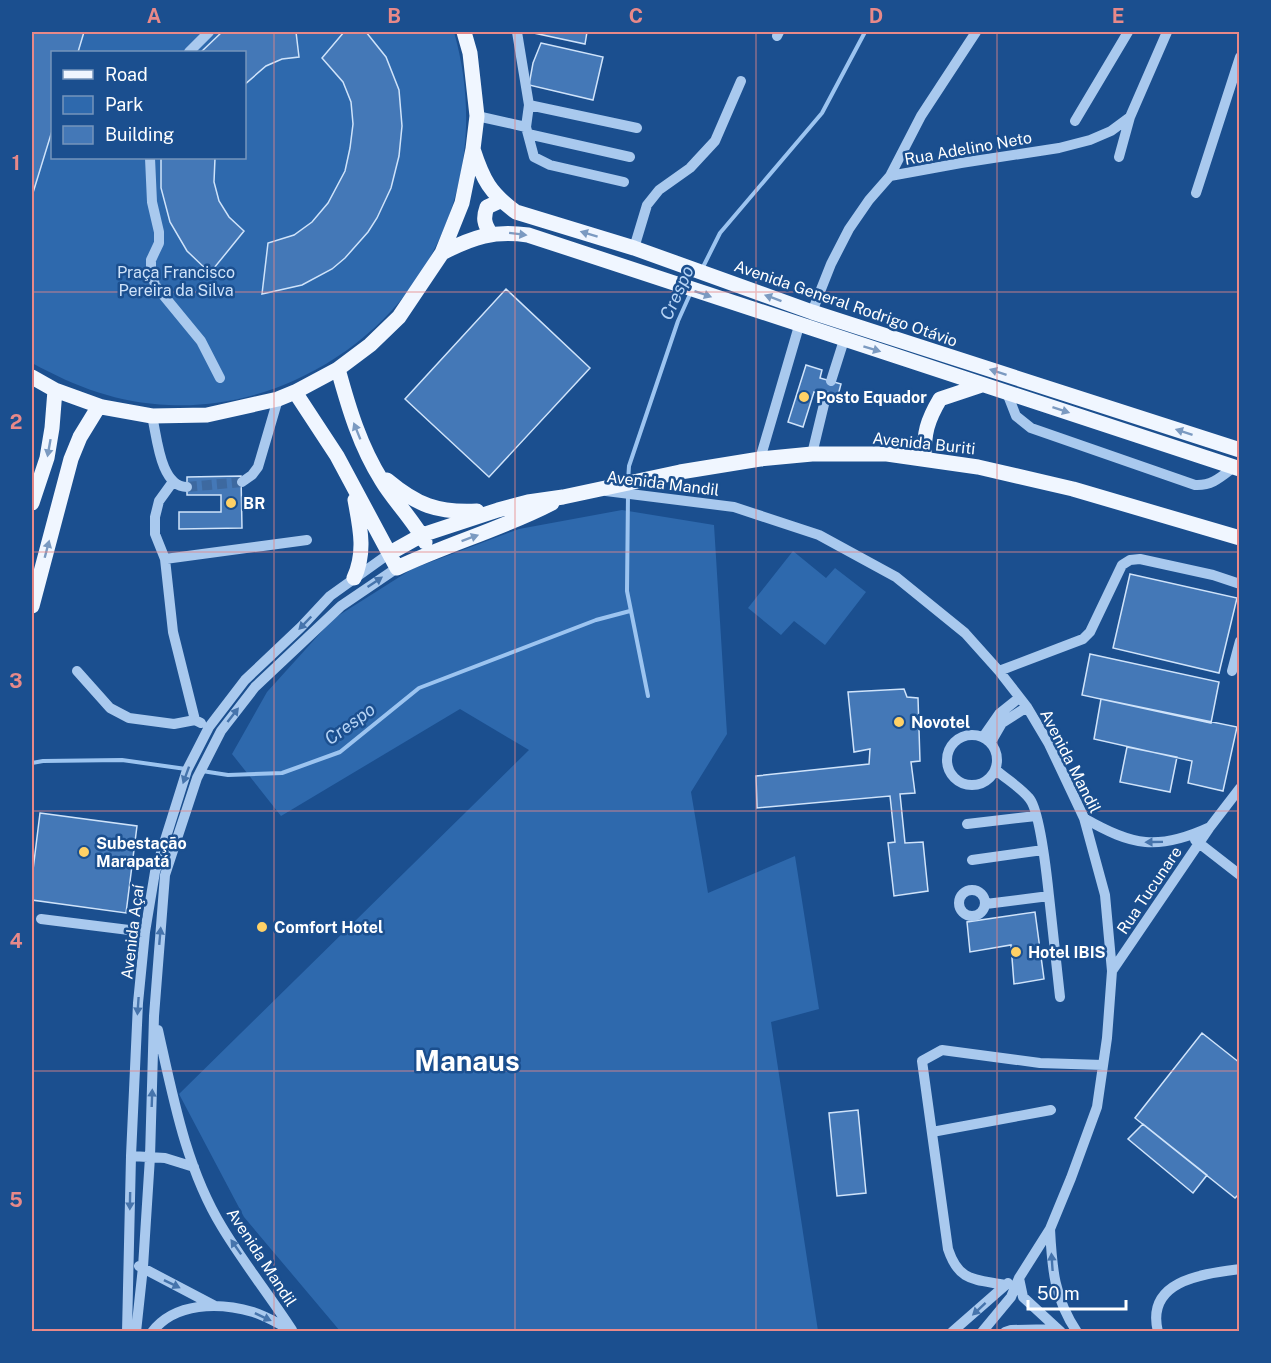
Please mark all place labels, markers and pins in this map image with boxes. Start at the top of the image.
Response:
place label: Posto Equador [816,388,927,407]
marker: Posto Equador [797,390,811,404]
place label: BR [243,494,265,513]
marker: BR [224,496,238,510]
place label: Novotel [911,713,970,732]
marker: Novotel [892,715,906,729]
place label: Subestação Marapatá [96,834,187,871]
marker: Subestação Marapatá [77,845,91,859]
place label: Comfort Hotel [274,918,383,937]
marker: Comfort Hotel [255,920,269,934]
place label: Hotel IBIS [1028,943,1106,962]
marker: Hotel IBIS [1009,945,1023,959]

